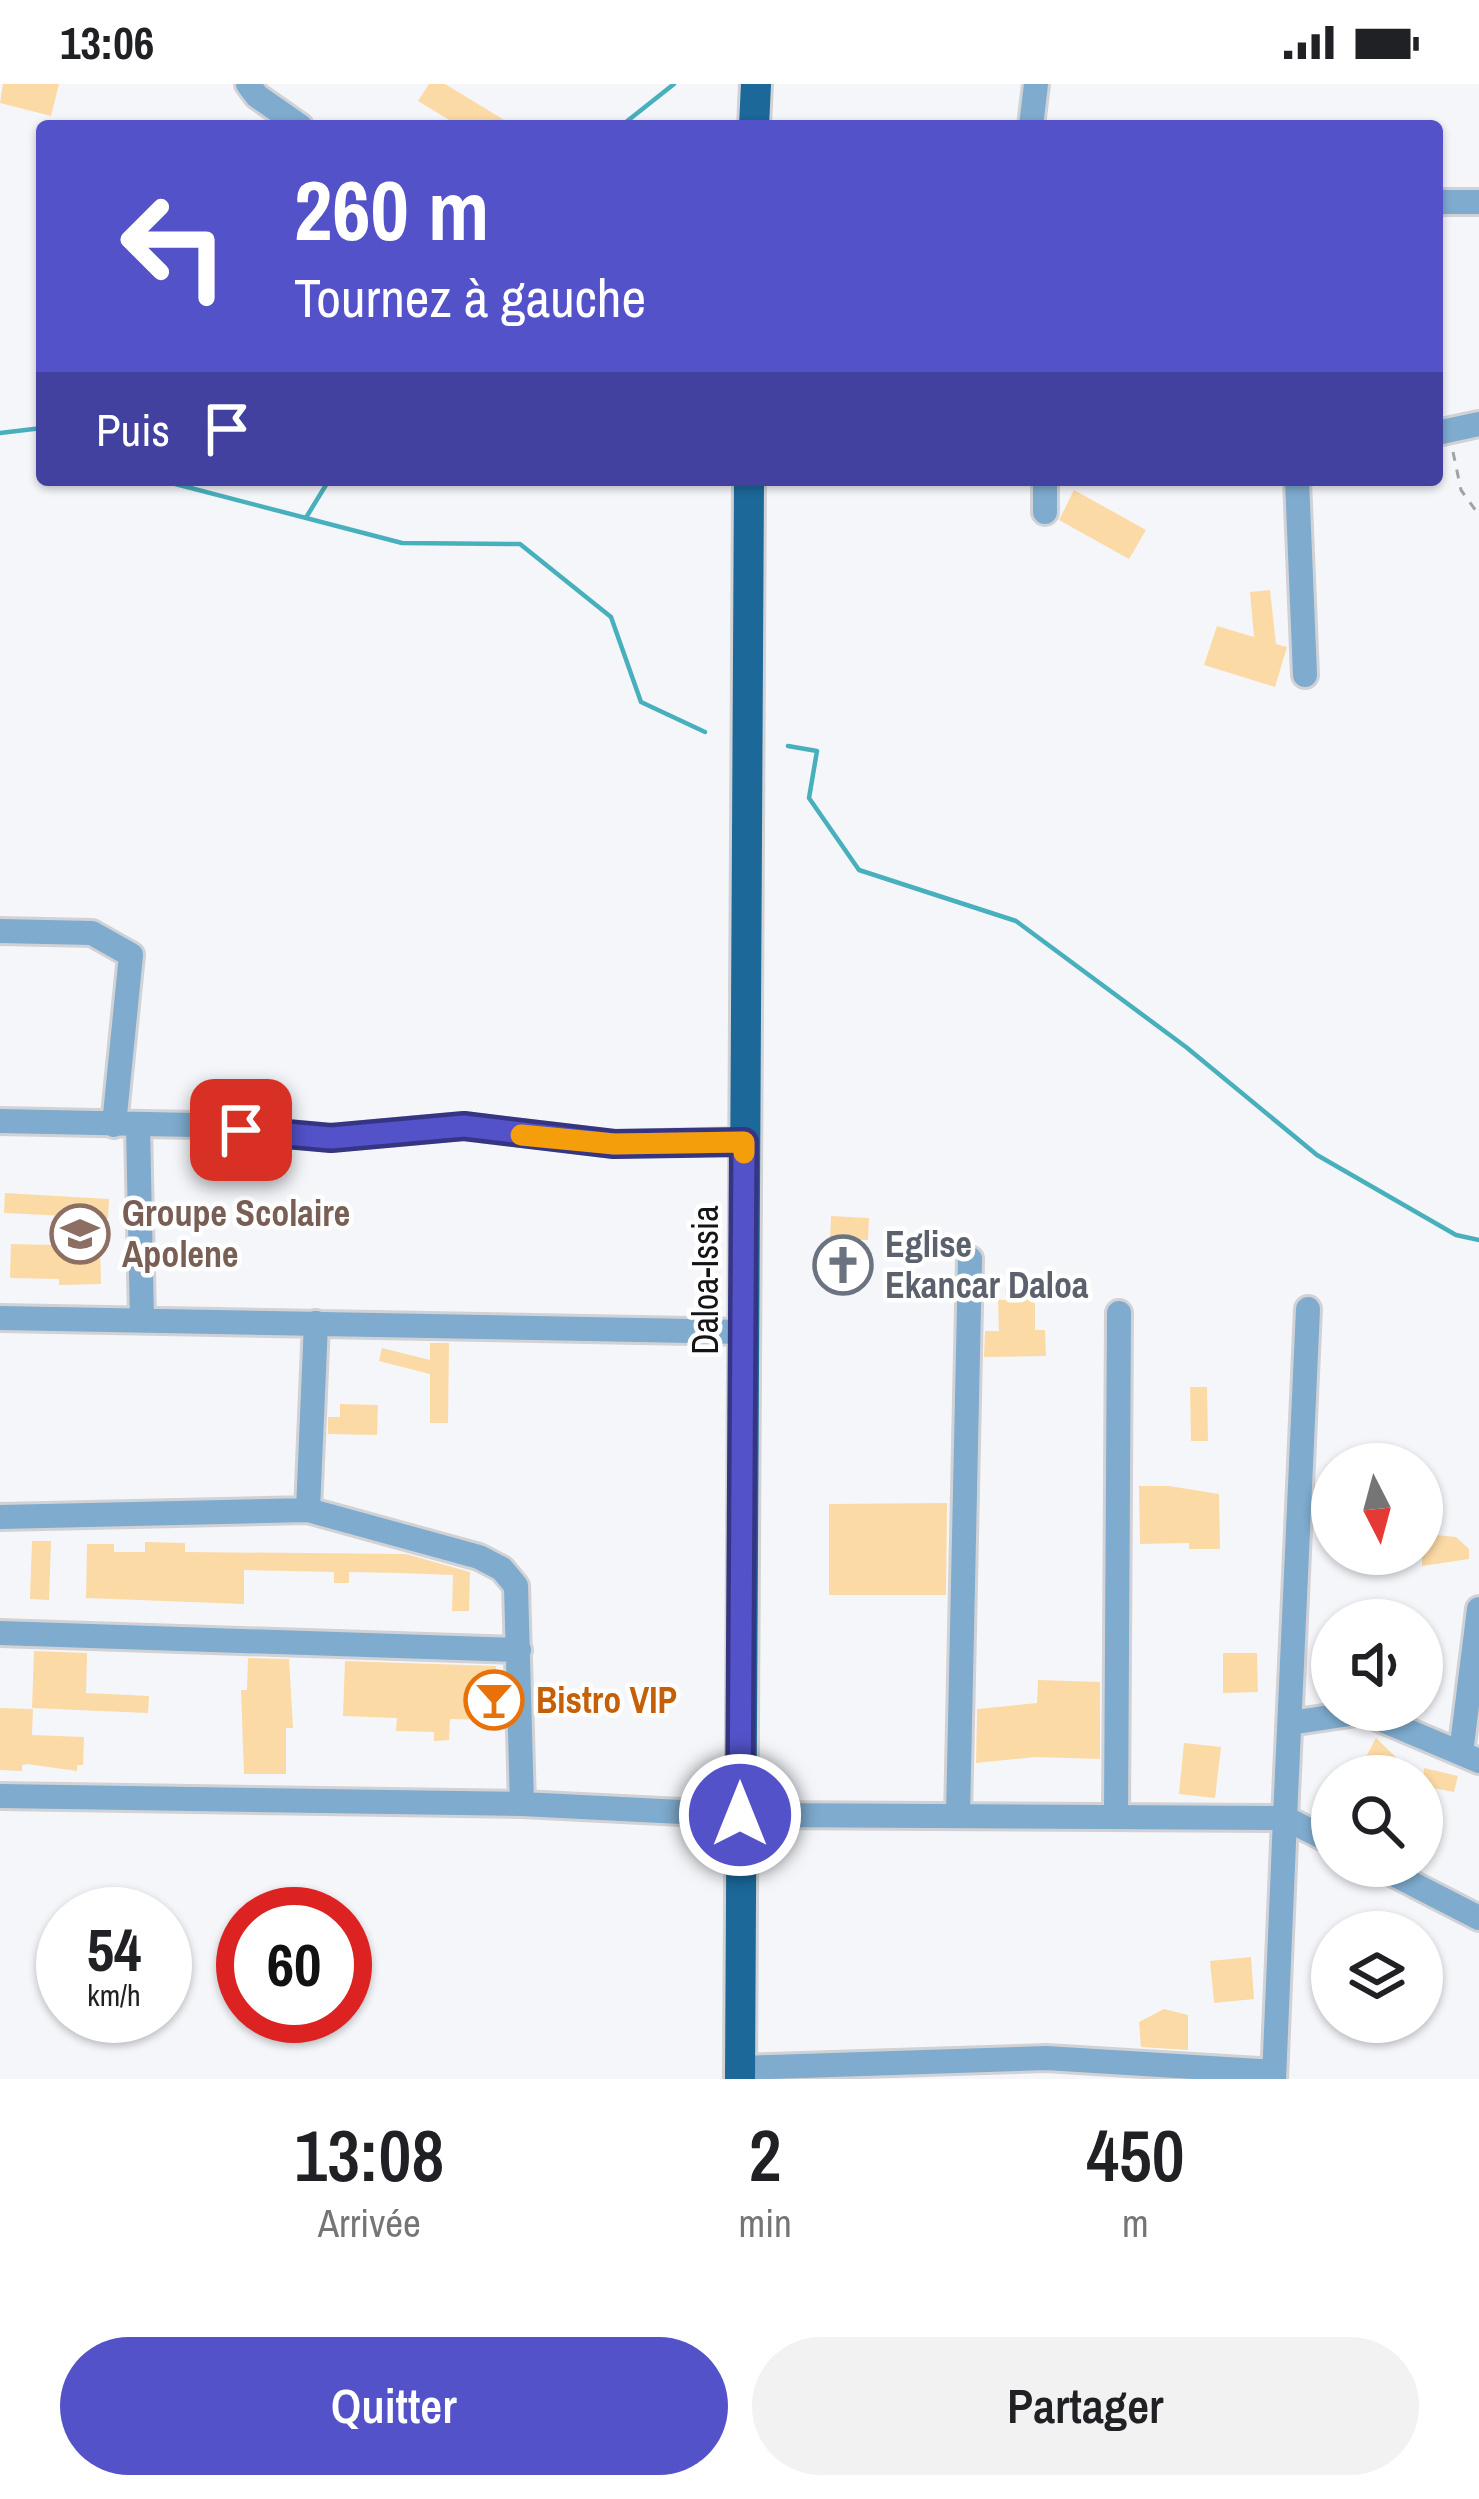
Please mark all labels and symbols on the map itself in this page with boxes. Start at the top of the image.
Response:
pin [190,1079,292,1181]
place label: Groupe Scolaire Apolene [122,1189,350,1278]
school or university icon: Groupe Scolaire Apolene [49,1203,111,1265]
street label: Daloa-Issia [681,1205,729,1355]
place label: Eglise Ekancar Daloa [885,1220,1089,1309]
church icon: Eglise Ekancar Daloa [812,1234,874,1296]
north arrow [1311,1443,1443,1575]
bar icon: Bistro VIP [463,1669,525,1731]
place label: Bistro VIP [536,1676,677,1724]
position arrow [677,1752,803,1878]
speed limit sign: 60 [216,1887,372,2043]

